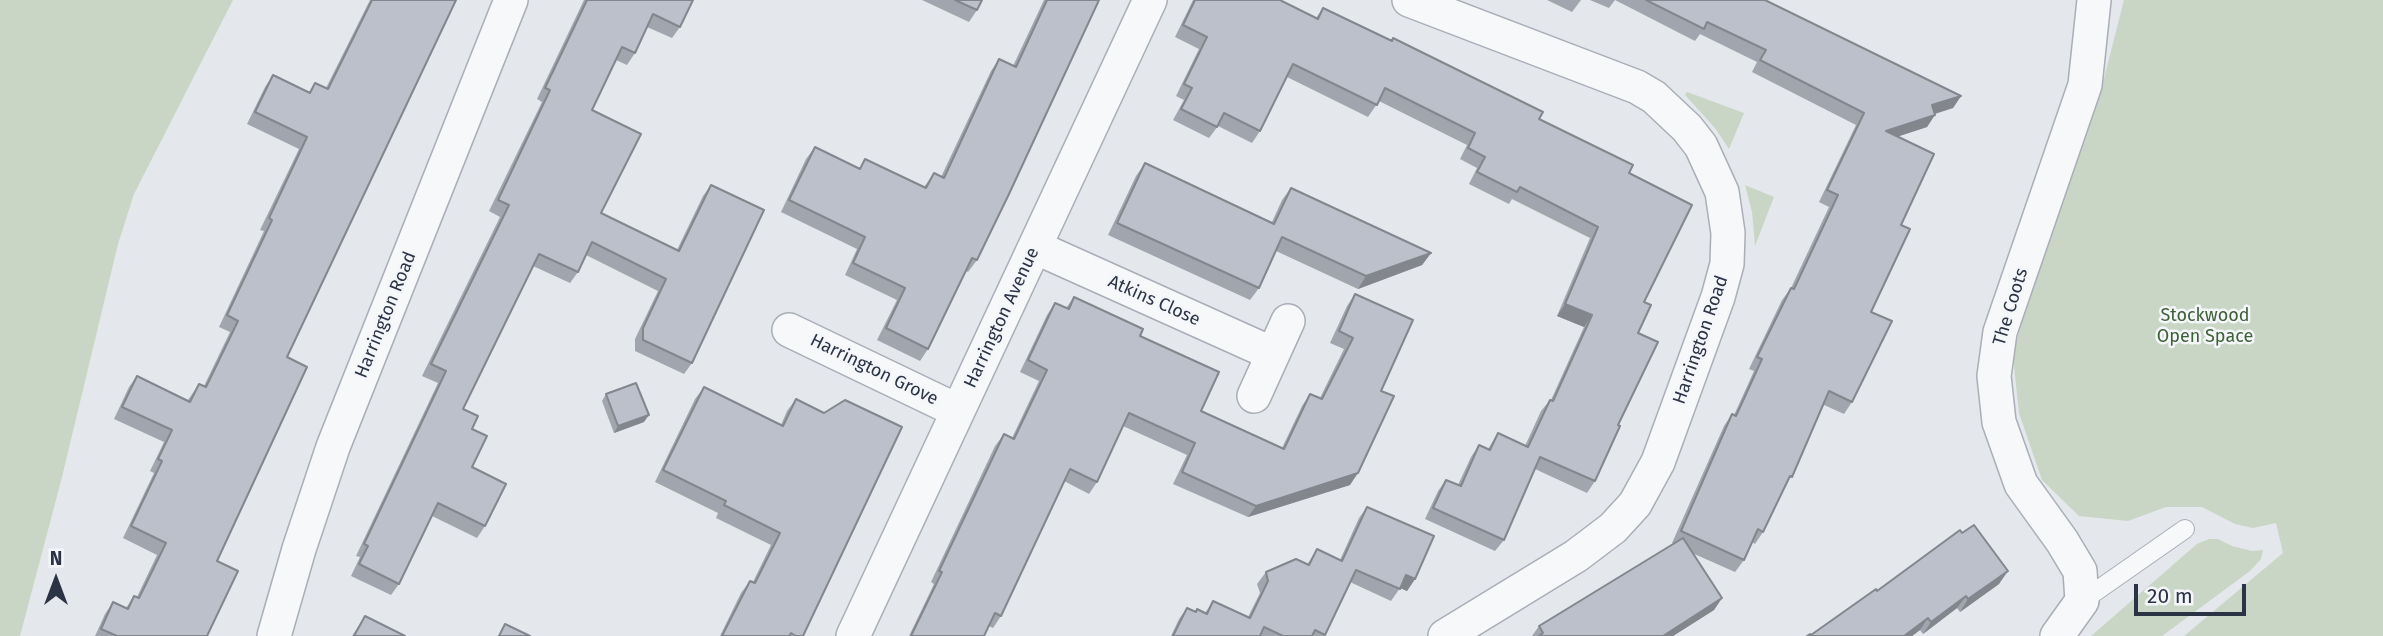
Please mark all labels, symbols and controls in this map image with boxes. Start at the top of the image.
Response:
street label: Harrington Avenue [960,244,1044,392]
street label: Harrington Road [351,249,421,381]
street label: The Coots [1989,266,2033,348]
street label: Atkins Close [1105,271,1203,331]
street label: Harrington Road [1669,273,1733,407]
park label: Stockwood Open Space [2157,305,2253,348]
street label: Harrington Grove [806,330,942,410]
north arrow [21,545,91,615]
text: N [50,547,62,570]
scale bar [2138,570,2250,614]
text: 20 m [2147,583,2193,609]

